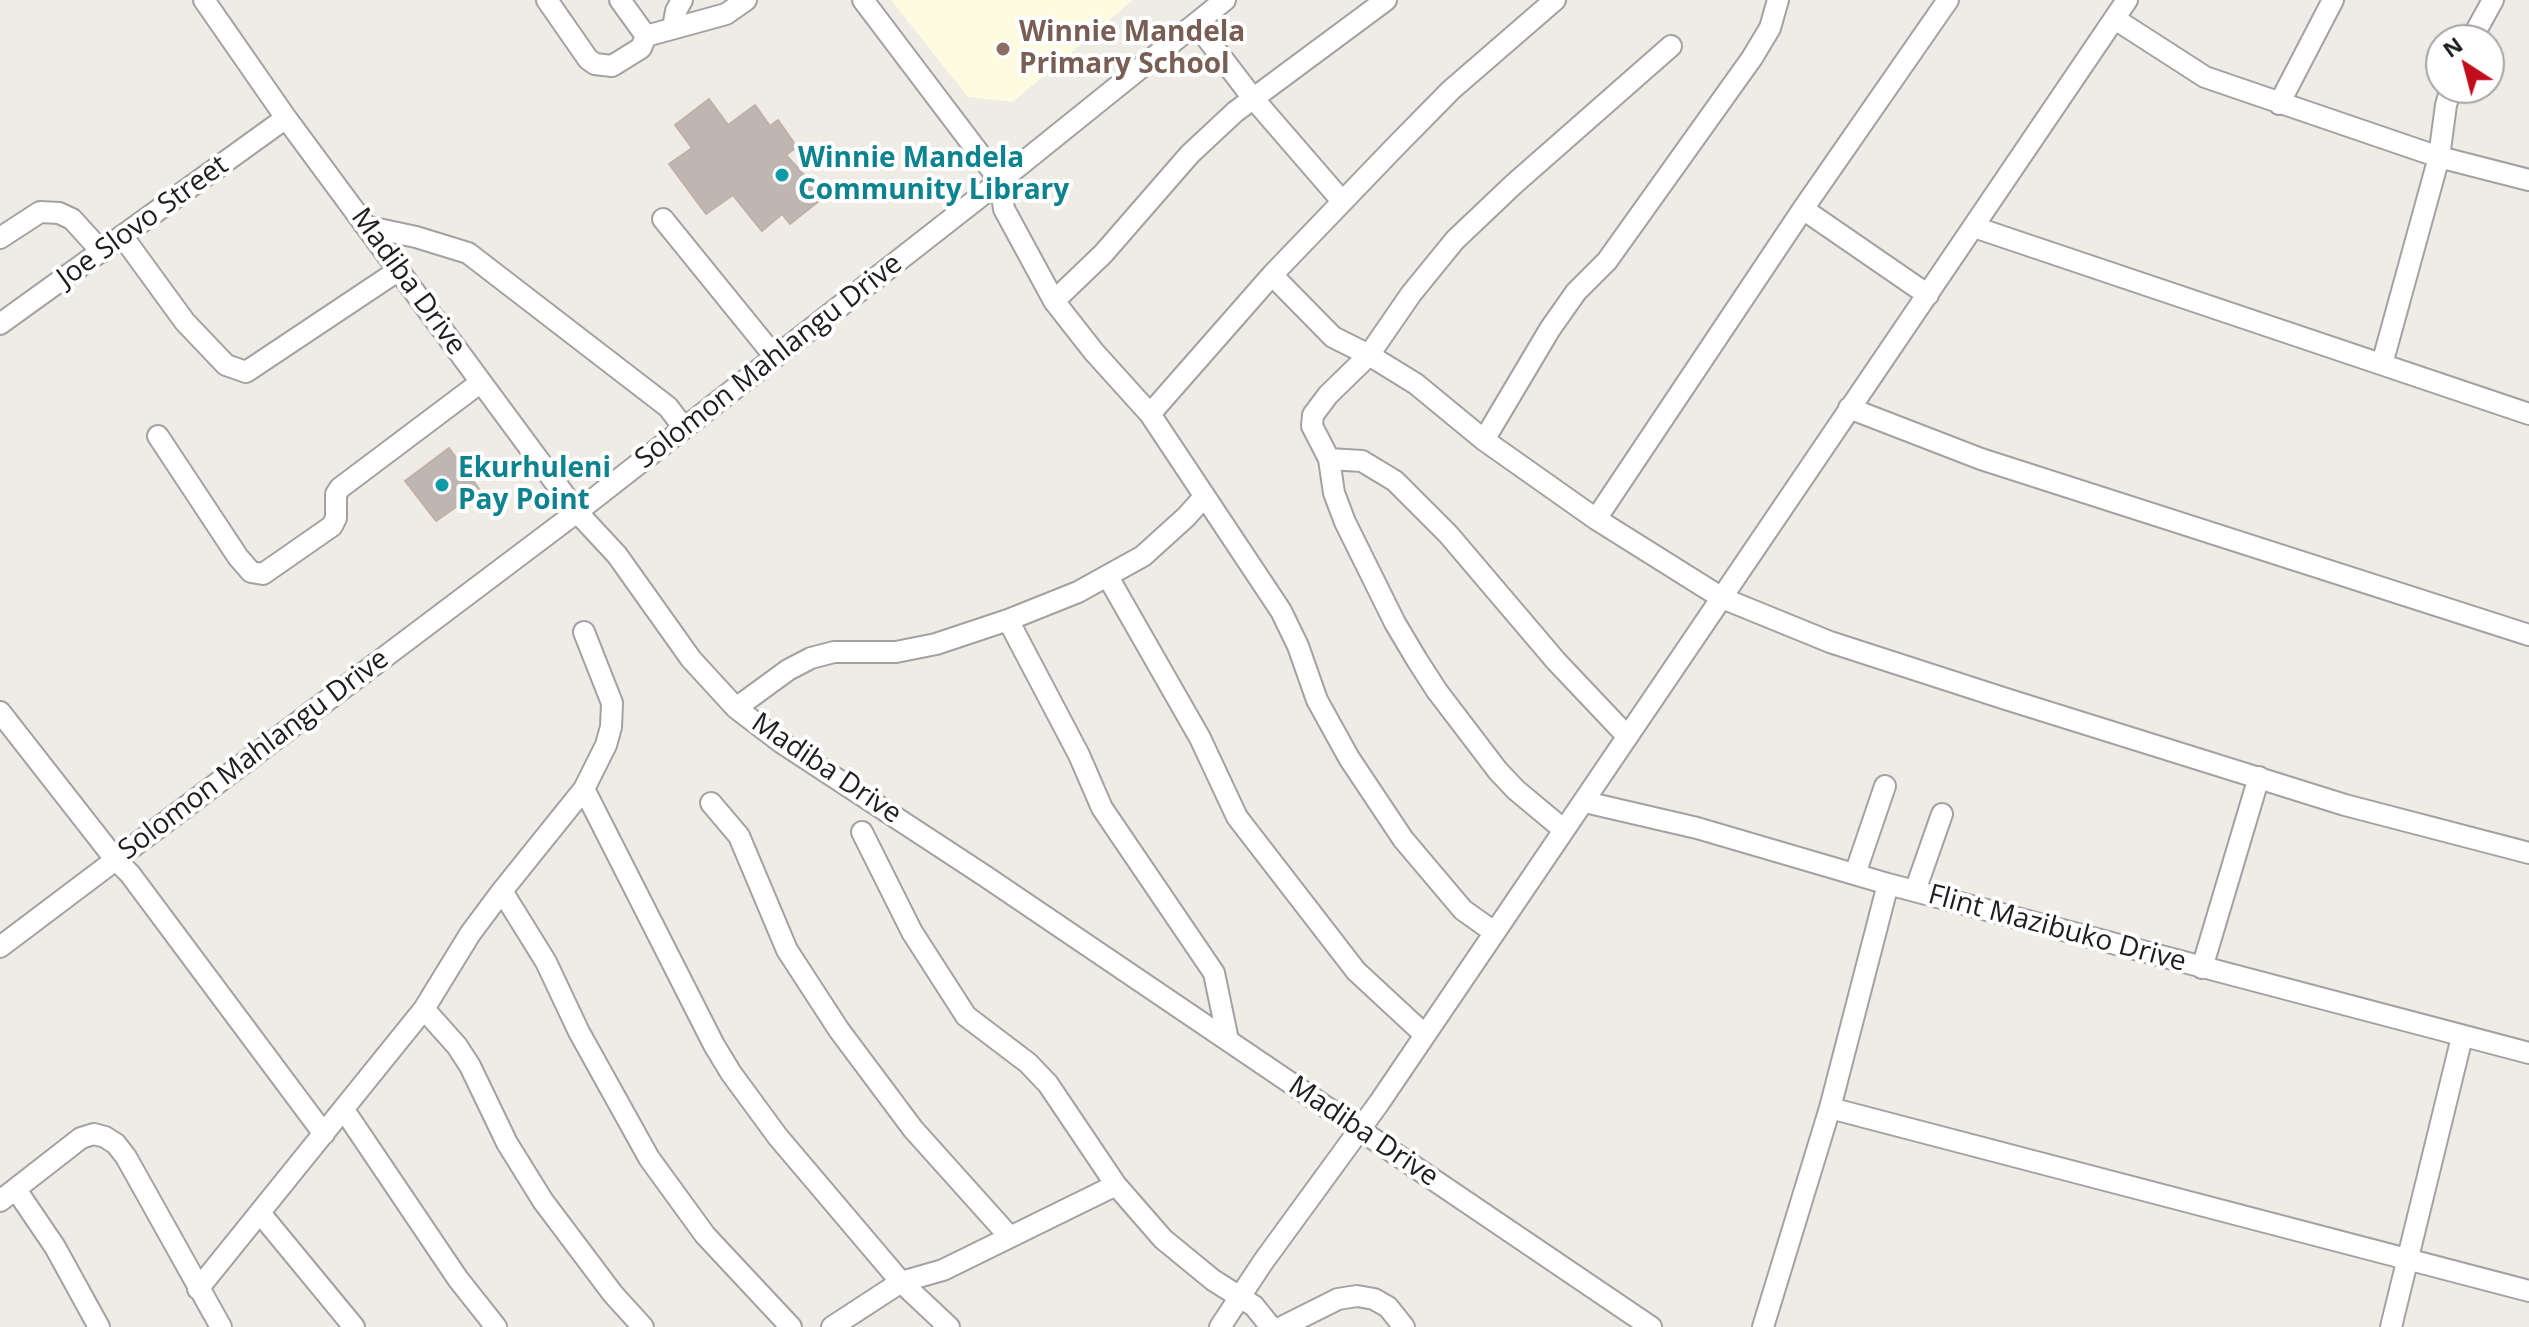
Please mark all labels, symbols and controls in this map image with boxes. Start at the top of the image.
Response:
place label: Winnie Mandela Primary School [1019,16,1245,82]
north arrow [2425,24,2505,104]
text: N [2436,29,2468,64]
marker: Winnie Mandela Primary School [994,40,1012,58]
place label: Winnie Mandela Community Library [798,142,1069,208]
street label: Joe Slovo Street [51,149,235,295]
marker: Winnie Mandela Community Library [773,166,791,184]
street label: Madiba Drive [343,202,473,362]
street label: Solomon Mahlangu Drive [629,247,909,477]
place label: Ekurhuleni Pay Point [458,452,611,518]
marker: Ekurhuleni Pay Point [433,476,451,494]
street label: Solomon Mahlangu Drive [112,643,396,867]
street label: Madiba Drive [745,707,907,831]
street label: Flint Mazibuko Drive [1924,878,2190,980]
street label: Madiba Drive [1282,1070,1444,1194]

